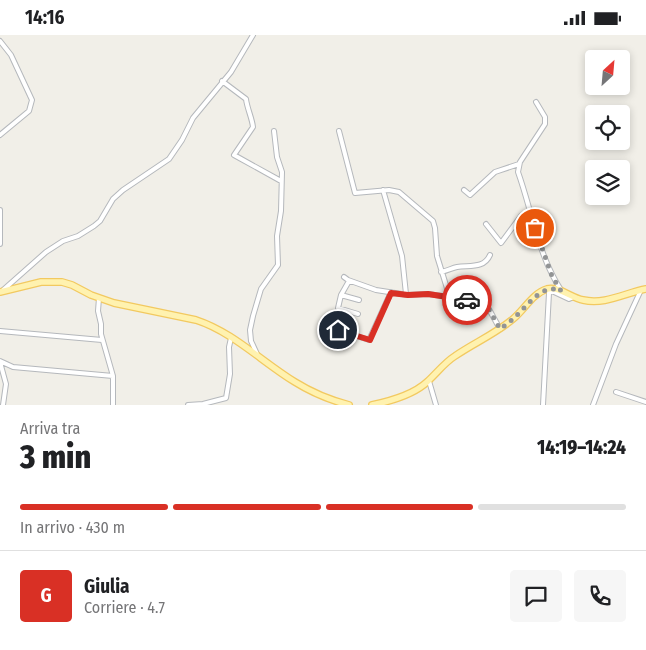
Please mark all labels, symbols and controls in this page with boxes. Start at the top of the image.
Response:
text: 14:16 [25,6,64,29]
north arrow [585,50,630,95]
map controls [585,50,630,205]
button: locate [585,105,630,150]
button: layers [585,160,630,205]
pin [514,207,556,249]
icon: bag [521,214,549,242]
courier [442,275,492,325]
icon: car [453,286,481,314]
pin [317,309,359,351]
icon: home [324,316,352,344]
text: Arriva tra [20,419,80,438]
text: 14:19–14:24 [537,436,626,459]
text: 3 min [20,438,91,476]
text: In arrivo · 430 m [20,518,125,537]
button: chat [510,570,562,622]
button: phone [574,570,626,622]
text: Giulia [84,575,130,598]
text: G [40,584,52,607]
text: Corriere · 4.7 [84,598,165,617]

